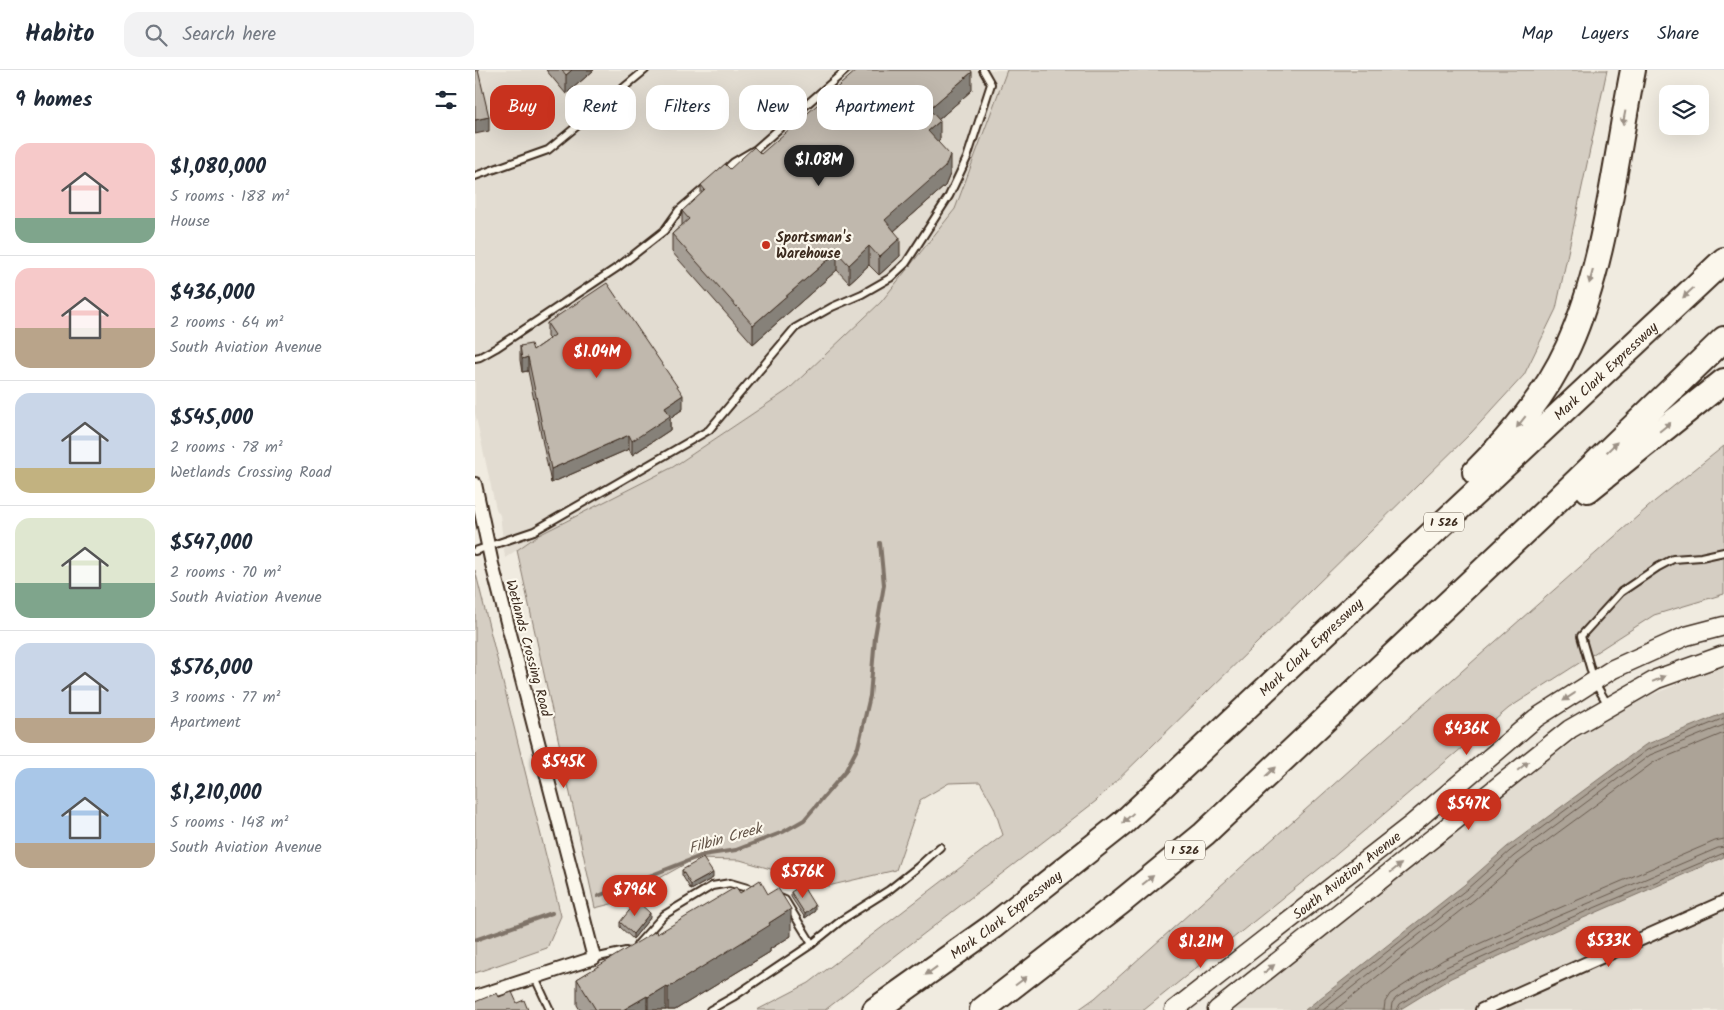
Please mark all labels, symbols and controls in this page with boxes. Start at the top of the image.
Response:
search box [124,12,474,57]
text: Habito [25,15,94,54]
text: Search here [182,20,276,50]
text: Map [1522,20,1553,49]
text: Layers [1581,20,1629,49]
text: Share [1657,20,1699,49]
icon: search [142,21,170,49]
text: 9 homes [15,84,92,117]
chip: Buy [490,85,555,130]
chip: Rent [565,85,636,130]
chip: Filters [646,85,729,130]
chip: New [739,85,807,130]
chip: Apartment [817,85,933,130]
map controls [1659,85,1709,135]
button: layers [1659,85,1709,135]
icon: filters [432,86,460,114]
one-way arrow [1620,110,1628,125]
pin: $1.08M [778,144,860,187]
text: $1.08M [795,148,843,173]
text: $1,080,000 [170,151,266,184]
icon: home [55,163,115,223]
text: 5 rooms · 188 m² [170,184,289,209]
text: House [170,209,210,234]
place label: Sportsman's Warehouse [776,227,852,265]
marker: Sportsman's Warehouse [760,239,772,251]
one-way arrow [1587,270,1595,285]
text: $436,000 [170,277,255,310]
one-way arrow [1683,287,1695,299]
icon: home [55,288,115,348]
text: 2 rooms · 64 m² [170,310,283,335]
street label: Mark Clark Expressway [1549,317,1664,426]
text: South Aviation Avenue [170,335,322,360]
pin: $1.04M [556,336,638,379]
text: $1.04M [573,340,621,365]
text: $545,000 [170,402,253,435]
icon: home [55,413,115,473]
one-way arrow [1515,415,1526,428]
one-way arrow [1658,422,1671,433]
text: 2 rooms · 78 m² [170,435,283,460]
one-way arrow [1606,441,1618,453]
text: Wetlands Crossing Road [170,460,331,485]
road number: I 526 [1424,512,1464,532]
text: $547,000 [170,527,252,560]
icon: home [55,538,115,598]
text: 2 rooms · 70 m² [170,560,281,585]
street label: Wetlands Crossing Road [499,577,557,720]
text: South Aviation Avenue [170,585,322,610]
street label: Mark Clark Expressway [1254,593,1369,702]
text: $576,000 [170,652,252,685]
icon: home [55,663,115,723]
one-way arrow [1652,674,1666,682]
text: 3 rooms · 77 m² [170,685,280,710]
one-way arrow [1563,692,1576,701]
text: Apartment [170,710,241,735]
pin: $436K [1432,714,1502,756]
text: $436K [1444,717,1490,742]
pin: $545K [529,746,599,789]
text: $545K [542,750,586,775]
one-way arrow [1516,761,1529,772]
one-way arrow [1263,766,1275,778]
text: $1,210,000 [170,777,261,810]
icon: home [55,788,115,848]
pin: $547K [1434,788,1504,831]
text: $547K [1447,792,1491,817]
text: 5 rooms · 148 m² [170,810,289,835]
one-way arrow [1123,812,1135,824]
water label: Filbin Creek [686,817,767,861]
street label: South Aviation Avenue [1288,826,1407,926]
text: South Aviation Avenue [170,835,322,860]
road number: I 526 [1165,840,1205,860]
pin: $576K [768,856,838,899]
text: $576K [781,860,825,885]
one-way arrow [1389,862,1402,873]
street label: Mark Clark Expressway [946,865,1068,965]
pin: $796K [600,874,670,917]
one-way arrow [1142,874,1155,885]
text: $796K [613,878,657,903]
pin: $1.21M [1160,926,1242,969]
pin: $533K [1574,926,1644,968]
text: $533K [1587,929,1631,954]
text: $1.21M [1179,930,1223,955]
one-way arrow [1262,964,1275,975]
one-way arrow [924,966,938,976]
one-way arrow [1014,975,1027,986]

